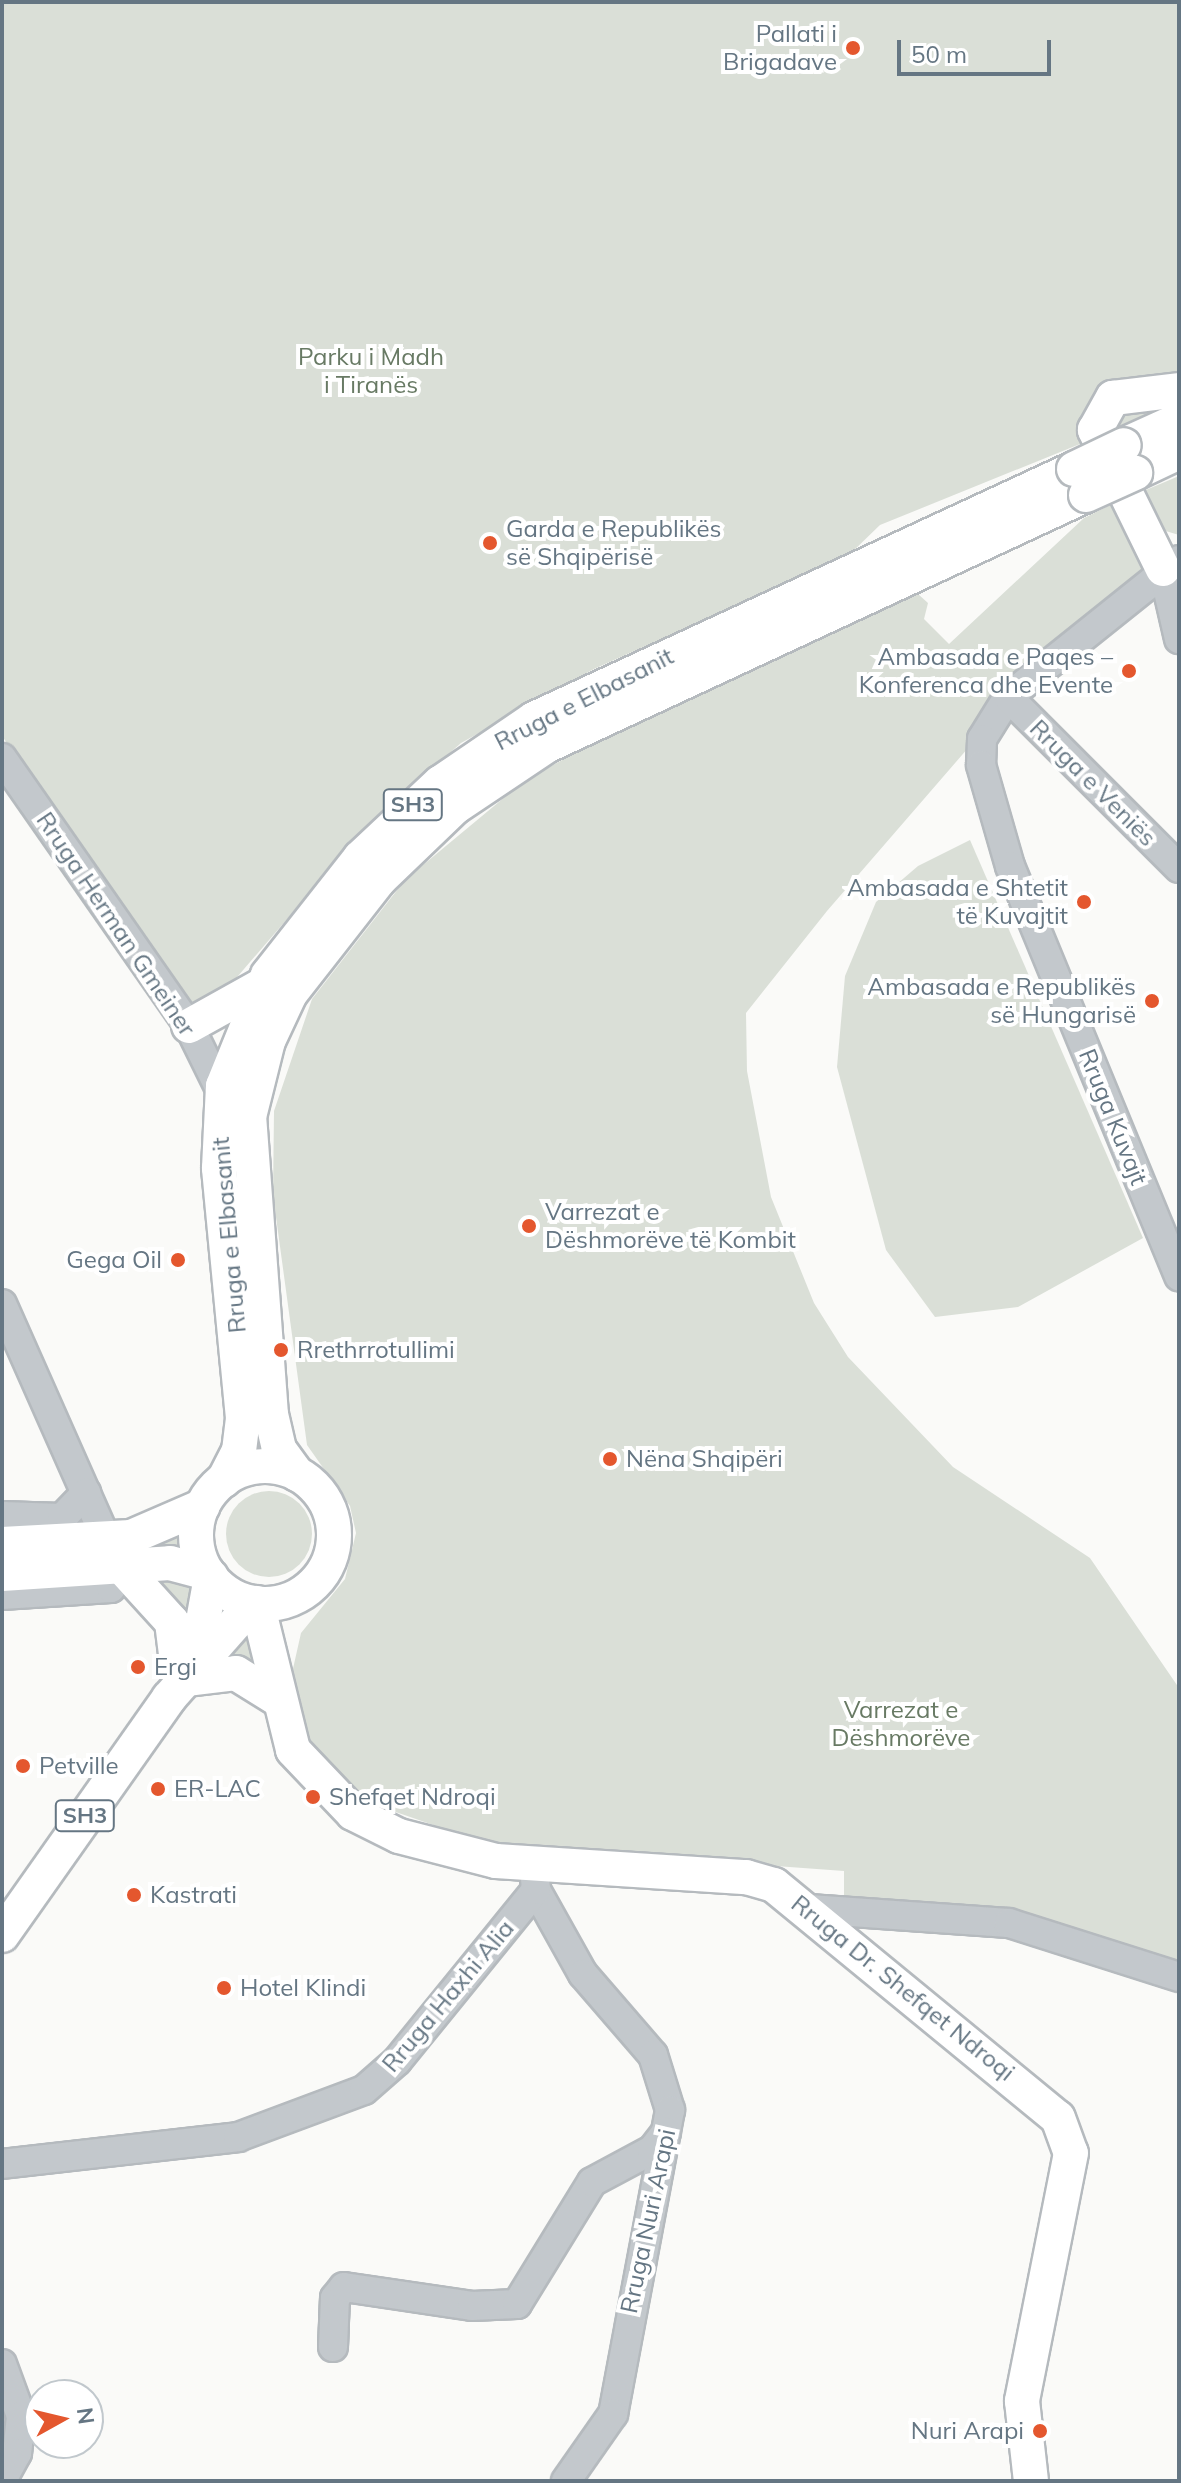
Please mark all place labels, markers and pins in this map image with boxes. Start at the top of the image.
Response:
place label: Pallati i Brigadave [723,20,837,76]
marker: Pallati i Brigadave [844,39,862,57]
place label: Garda e Republikës së Shqipërisë [506,515,721,571]
marker: Garda e Republikës së Shqipërisë [481,534,499,552]
place label: Ambasada e Paqes – Konferenca dhe Evente [859,643,1113,699]
marker: Ambasada e Paqes – Konferenca dhe Evente [1120,662,1138,680]
place label: Ambasada e Shtetit të Kuvajtit [847,874,1068,930]
marker: Ambasada e Shtetit të Kuvajtit [1075,893,1093,911]
place label: Ambasada e Republikës së Hungarisë [867,973,1136,1029]
marker: Ambasada e Republikës së Hungarisë [1143,992,1161,1010]
place label: Varrezat e Dëshmorëve të Kombit [545,1198,796,1254]
marker: Varrezat e Dëshmorëve të Kombit [520,1217,538,1235]
place label: Gega Oil [66,1246,162,1274]
marker: Gega Oil [169,1251,187,1269]
place label: Rrethrrotullimi [297,1336,455,1364]
marker: Rrethrrotullimi [272,1341,290,1359]
place label: Nëna Shqipëri [626,1445,783,1473]
marker: Nëna Shqipëri [601,1450,619,1468]
place label: Ergi [154,1653,197,1681]
marker: Ergi [129,1658,147,1676]
place label: Petville [39,1752,119,1780]
marker: Petville [14,1757,32,1775]
place label: ER-LAC [174,1775,261,1803]
marker: ER-LAC [149,1780,167,1798]
place label: Shefqet Ndroqi [329,1783,496,1811]
marker: Shefqet Ndroqi [304,1788,322,1806]
place label: Kastrati [150,1881,237,1909]
marker: Kastrati [125,1886,143,1904]
place label: Hotel Klindi [240,1974,366,2002]
marker: Hotel Klindi [215,1979,233,1997]
place label: Nuri Arapi [911,2417,1024,2445]
marker: Nuri Arapi [1031,2422,1049,2440]

